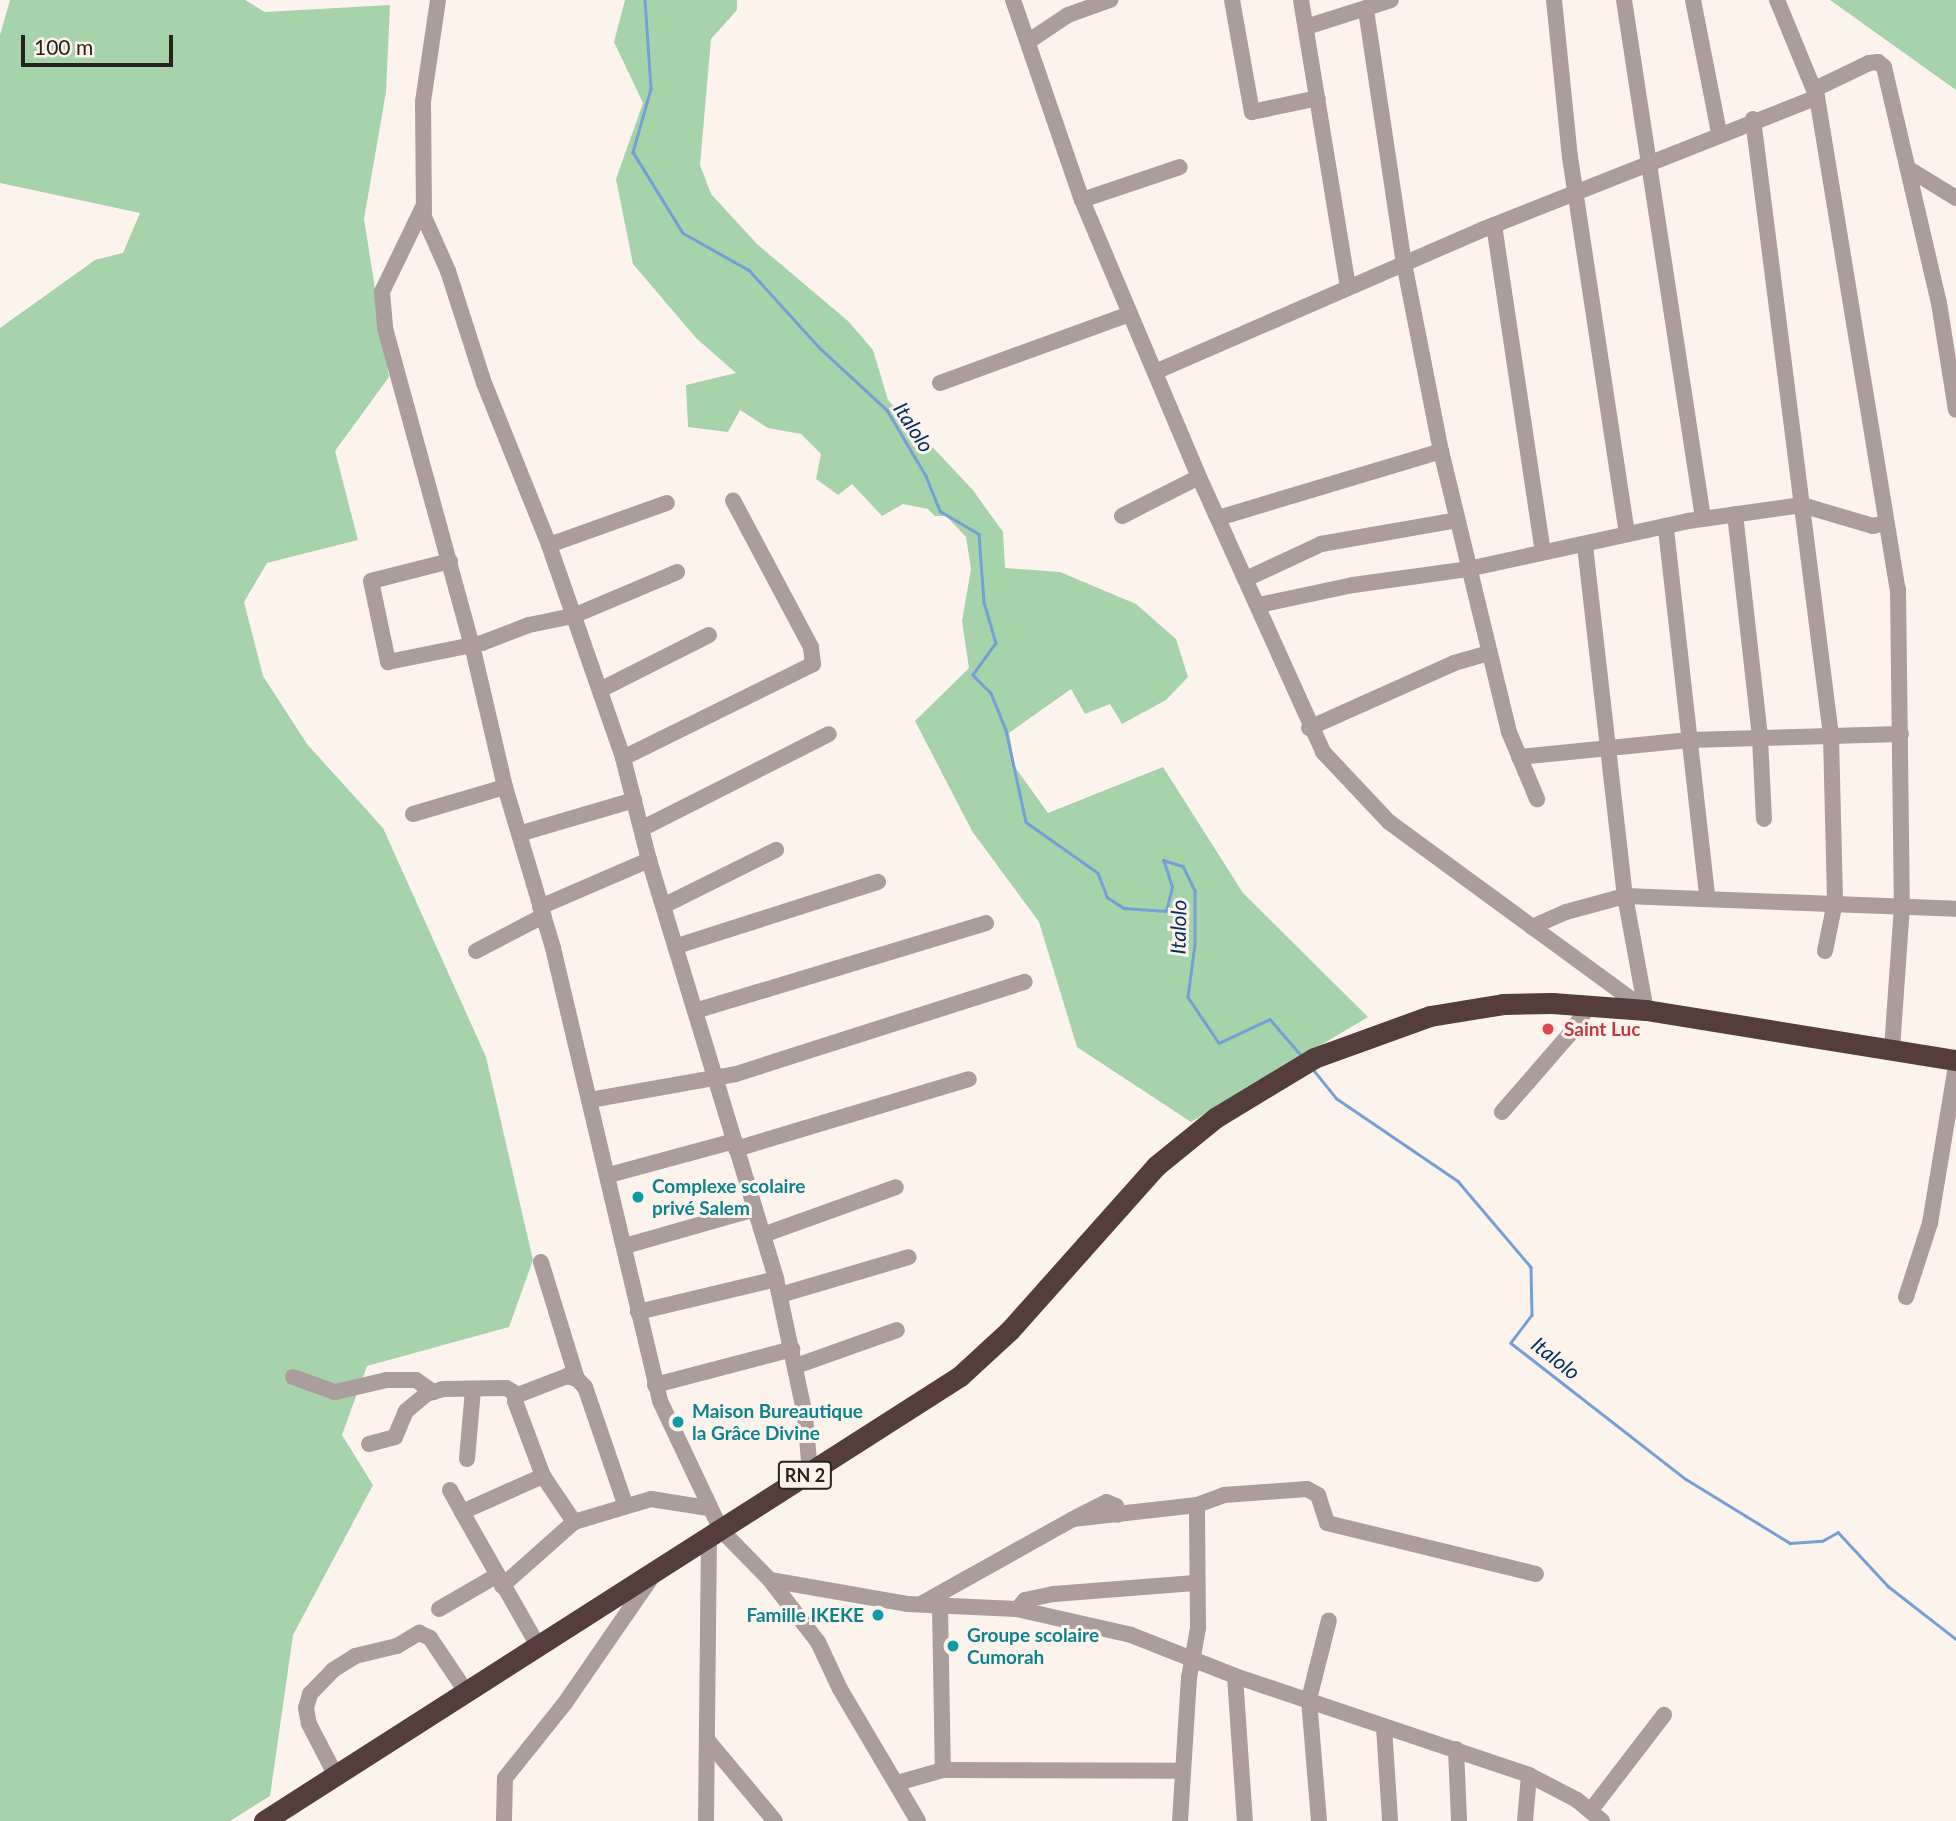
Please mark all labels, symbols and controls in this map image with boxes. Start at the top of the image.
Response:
scale bar [24,21,177,65]
text: 100 m [34,34,93,59]
water label: Italolo [889,397,939,457]
water label: Italolo [1165,900,1191,954]
place label: Saint Luc [1564,1018,1640,1040]
marker: Saint Luc [1538,1019,1558,1039]
place label: Complexe scolaire privé Salem [652,1175,805,1219]
marker: Complexe scolaire privé Salem [630,1189,646,1205]
water label: Italolo [1527,1331,1585,1385]
place label: Maison Bureautique la Grâce Divine [692,1400,863,1444]
marker: Maison Bureautique la Grâce Divine [670,1414,686,1430]
road number: RN 2 [777,1460,833,1490]
place label: Famille IKEKE [746,1604,864,1626]
marker: Famille IKEKE [870,1607,886,1623]
place label: Groupe scolaire Cumorah [967,1624,1099,1668]
marker: Groupe scolaire Cumorah [945,1638,961,1654]

